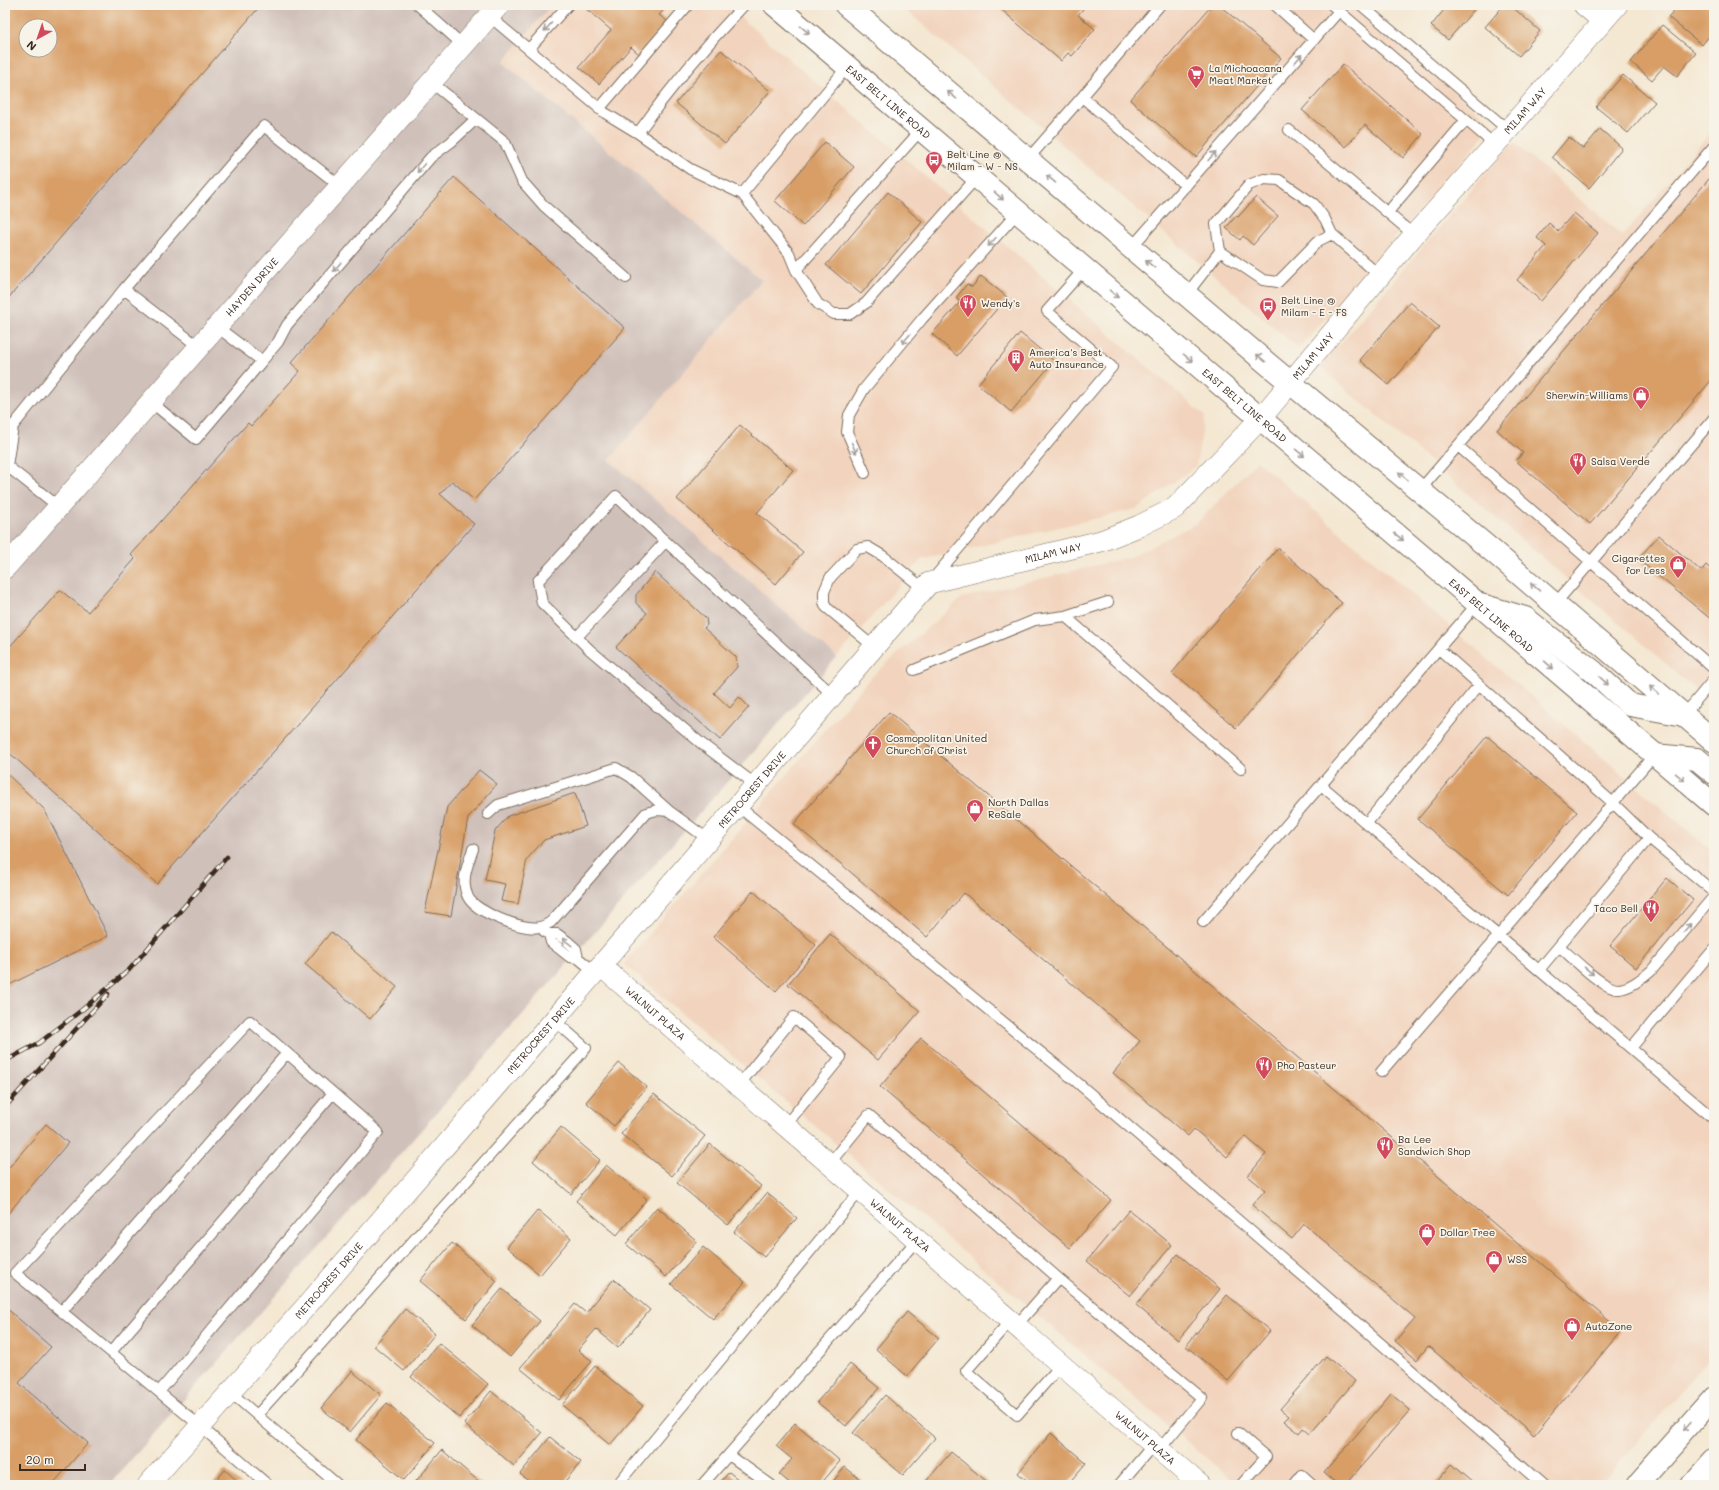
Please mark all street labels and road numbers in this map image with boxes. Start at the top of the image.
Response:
street label: EAST BELT LINE ROAD [843,62,934,142]
street label: MILAM WAY [1501,84,1549,137]
street label: HAYDEN DRIVE [222,254,281,319]
street label: MILAM WAY [1289,329,1337,382]
street label: EAST BELT LINE ROAD [1199,365,1290,445]
street label: MILAM WAY [1023,539,1083,566]
street label: EAST BELT LINE ROAD [1446,575,1537,655]
street label: METROCREST DRIVE [715,748,789,831]
street label: WALNUT PLAZA [622,983,689,1043]
street label: METROCREST DRIVE [504,994,578,1077]
street label: WALNUT PLAZA [867,1195,934,1255]
street label: METROCREST DRIVE [291,1239,366,1322]
street label: WALNUT PLAZA [1112,1407,1178,1468]

